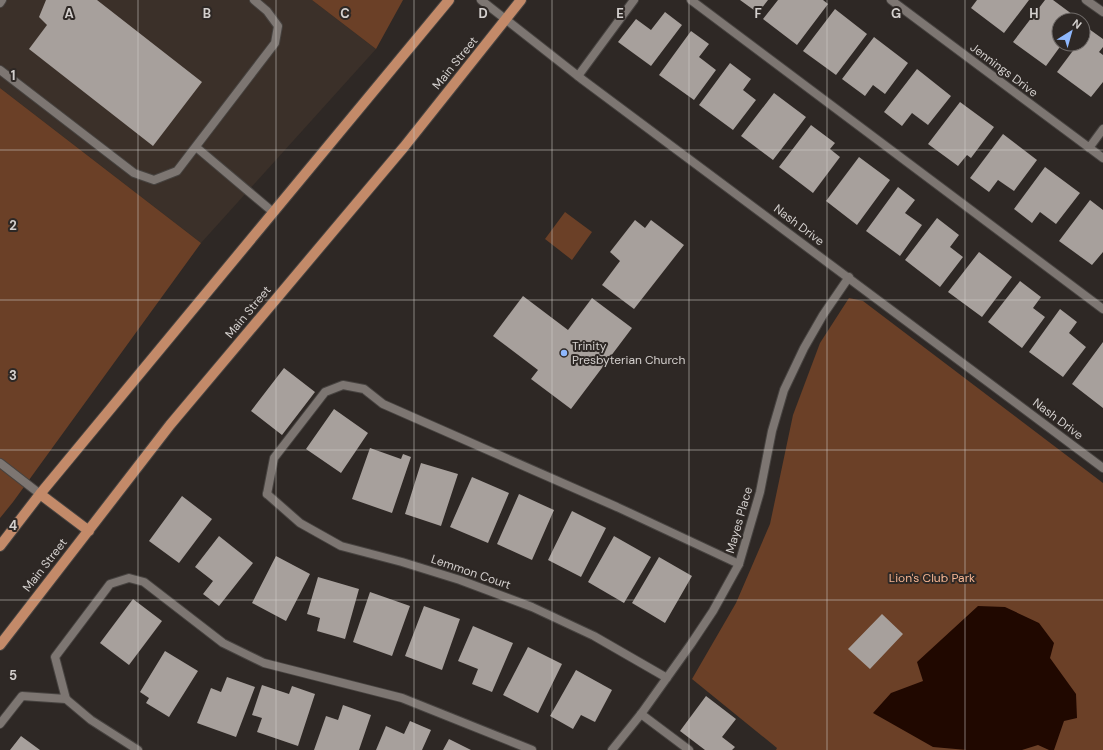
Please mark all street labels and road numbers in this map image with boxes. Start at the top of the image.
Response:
street label: Main Street [429,33,481,93]
street label: Jennings Drive [967,39,1041,101]
street label: Nash Drive [770,201,828,249]
street label: Main Street [221,282,275,342]
street label: Nash Drive [1029,395,1087,443]
street label: Mayes Place [722,485,756,555]
street label: Main Street [19,535,71,595]
street label: Lemmon Court [429,551,513,593]

